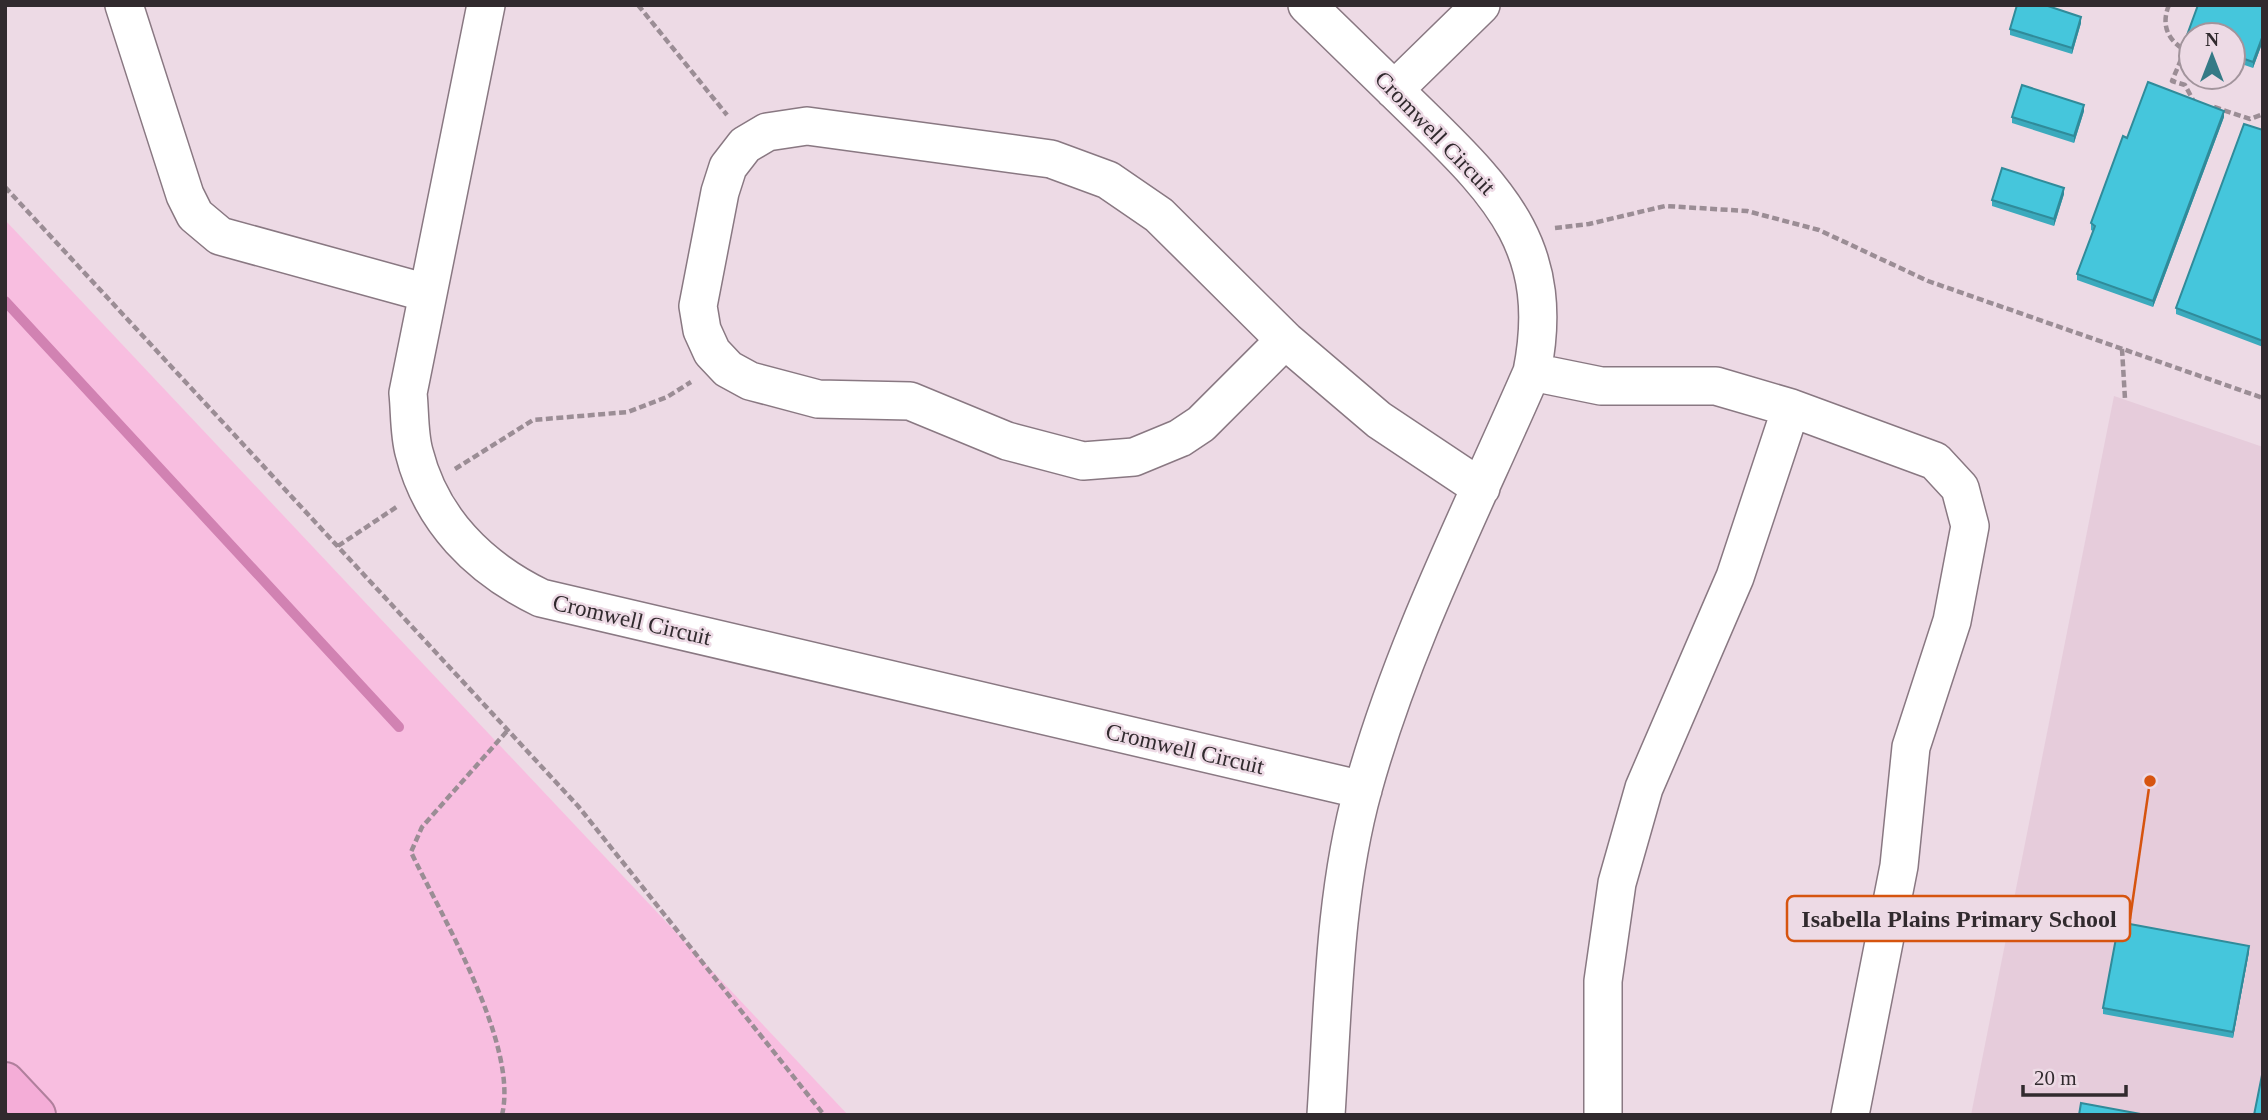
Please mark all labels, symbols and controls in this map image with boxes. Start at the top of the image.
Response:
north arrow [2177,21,2247,91]
text: N [2205,29,2219,50]
street label: Cromwell Circuit [1370,66,1501,200]
street label: Cromwell Circuit [550,590,714,650]
street label: Cromwell Circuit [1103,719,1267,779]
callout: Isabella Plains Primary School [1787,896,2130,941]
text: Isabella Plains Primary School [1801,906,2117,932]
scale bar [2023,1054,2126,1098]
text: 20 m [2034,1066,2077,1090]

